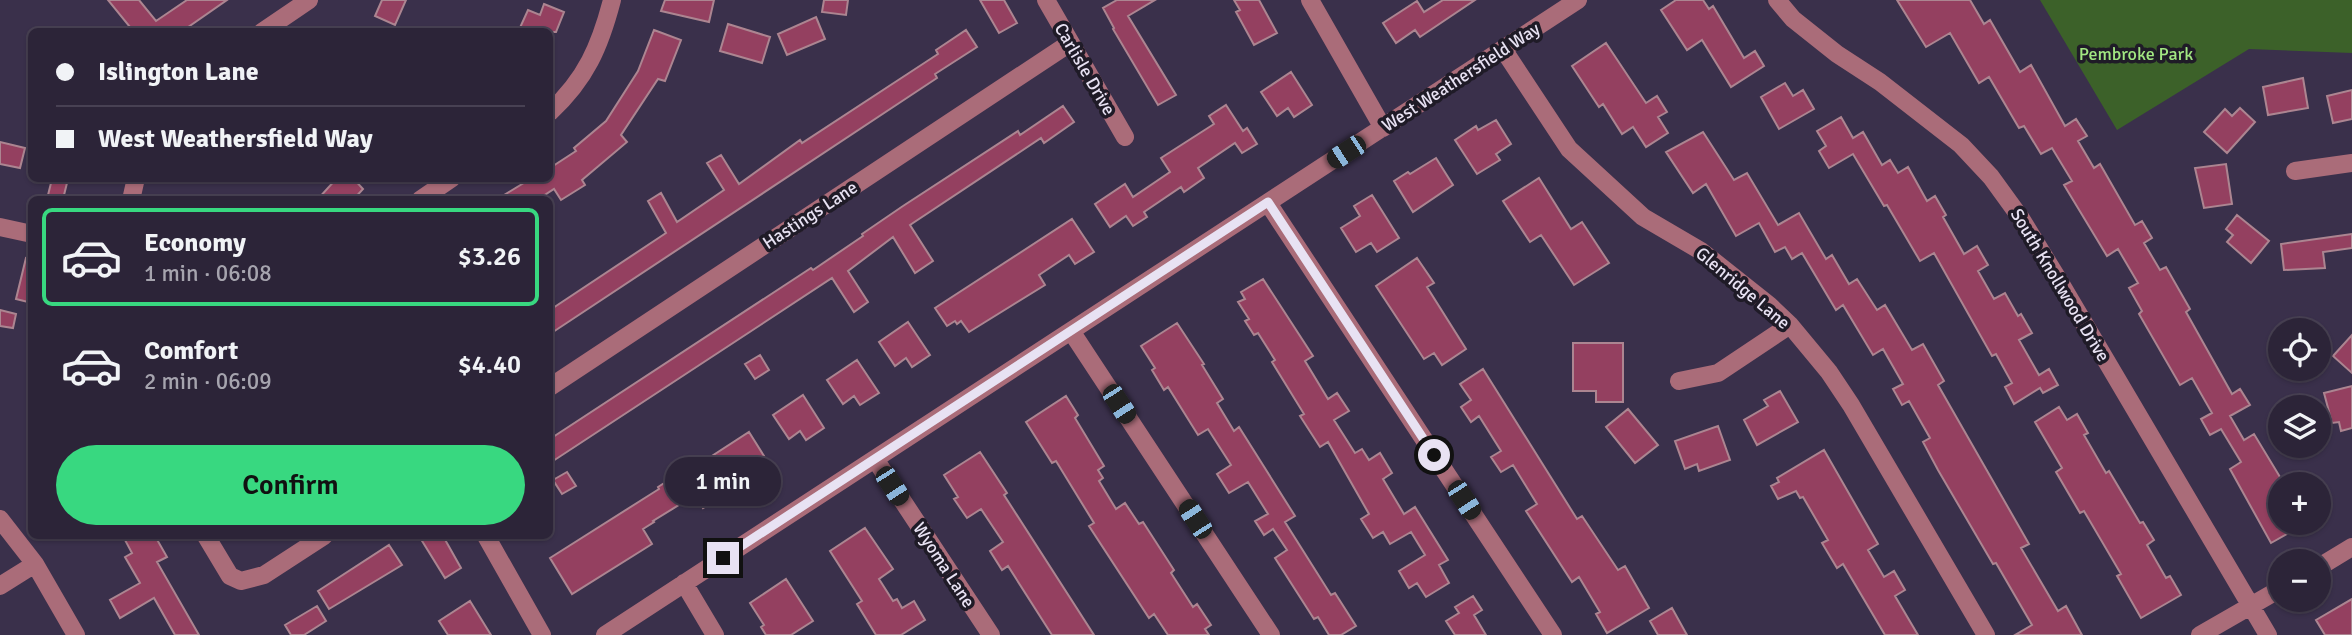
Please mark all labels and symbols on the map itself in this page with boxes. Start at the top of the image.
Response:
street label: West Weathersfield Way [1378,17,1545,136]
street label: Carlisle Drive [1050,19,1120,119]
park label: Pembroke Park [2079,43,2193,65]
car [1323,132,1370,172]
street label: Hastings Lane [758,176,862,254]
street label: South Knollwood Drive [2006,204,2114,366]
street label: Glenridge Lane [1691,242,1795,334]
car [1099,381,1140,427]
route start [1418,439,1450,471]
callout: 1 min [665,456,781,505]
car [872,463,913,509]
car [1444,477,1485,523]
car [1175,496,1216,542]
street label: Wyoma Lane [908,518,980,612]
route end [707,542,739,574]

